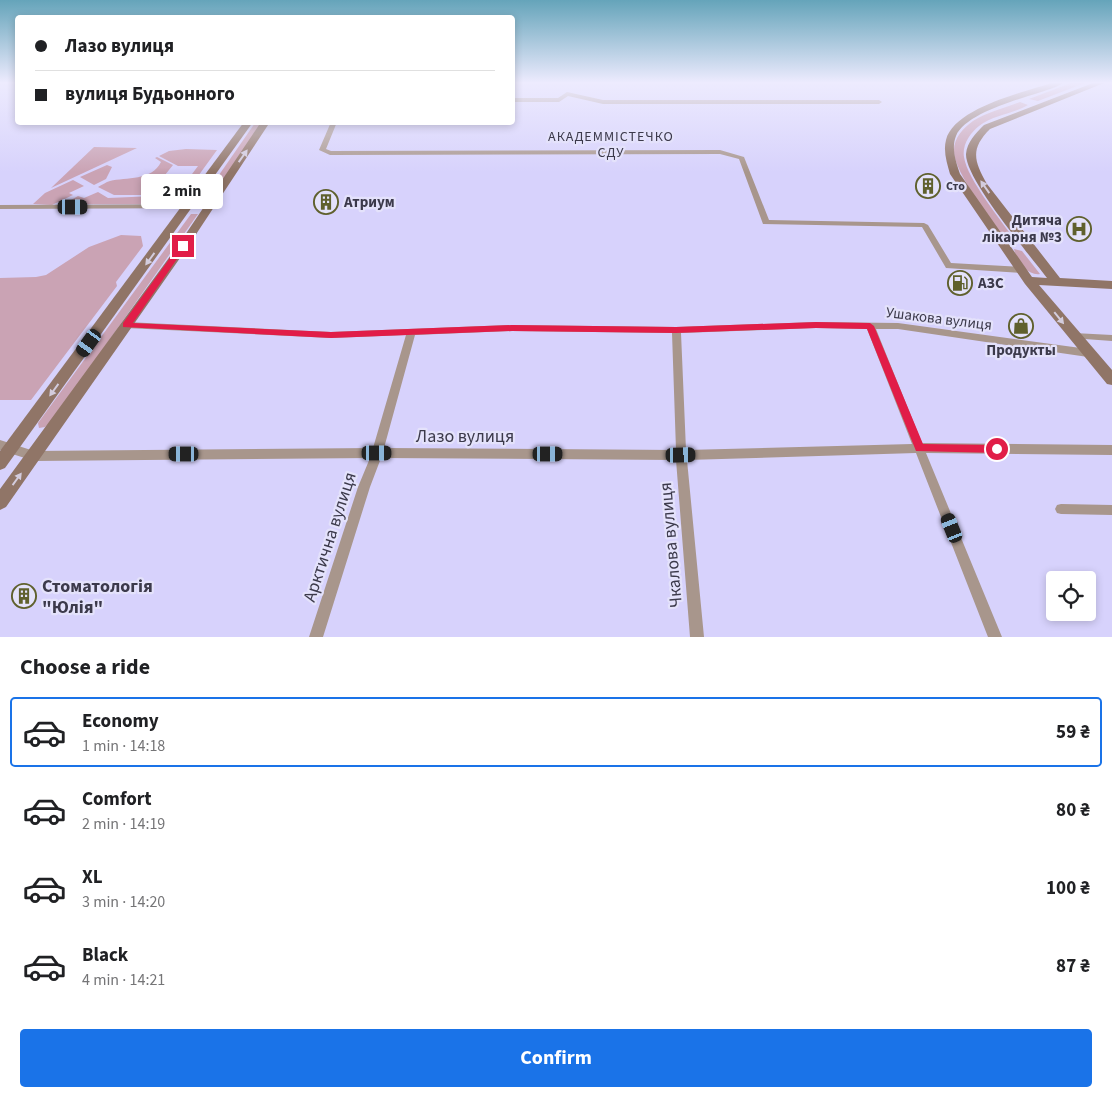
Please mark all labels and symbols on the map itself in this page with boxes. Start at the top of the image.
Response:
district label: АКАДЕММІСТЕЧКО СДУ [548,127,674,163]
one-way arrow [238,149,248,162]
building icon: Сто [915,173,941,199]
callout: 2 min [142,174,224,208]
place label: Сто [946,178,965,195]
one-way arrow [980,180,990,194]
building icon: Атриум [313,189,339,215]
place label: Атриум [343,192,395,213]
car [58,200,88,215]
place label: Дитяча лікарня №3 [982,210,1062,248]
hospital icon: Дитяча лікарня №3 [1066,216,1092,242]
route end [172,235,194,257]
one-way arrow [145,252,155,266]
fuel station icon: АЗС [947,270,973,296]
place label: АЗС [977,273,1004,294]
street label: Ушакова вулиця [885,302,993,336]
one-way arrow [1054,312,1065,325]
shop icon: Продукты [1008,313,1034,339]
car [74,326,103,360]
place label: Продукты [986,340,1056,361]
one-way arrow [49,383,59,397]
street label: Лазо вулиця [416,424,514,449]
route start [986,438,1008,460]
car [362,446,392,461]
car [169,447,199,462]
car [533,447,563,462]
car [665,447,696,463]
street label: Арктична вулиця [297,469,363,605]
one-way arrow [12,472,22,486]
street label: Чкалова вулиця [653,481,689,609]
car [939,511,964,545]
place label: Стоматологія "Юлія" [42,574,153,620]
building icon: Стоматологія "Юлія" [11,583,37,609]

